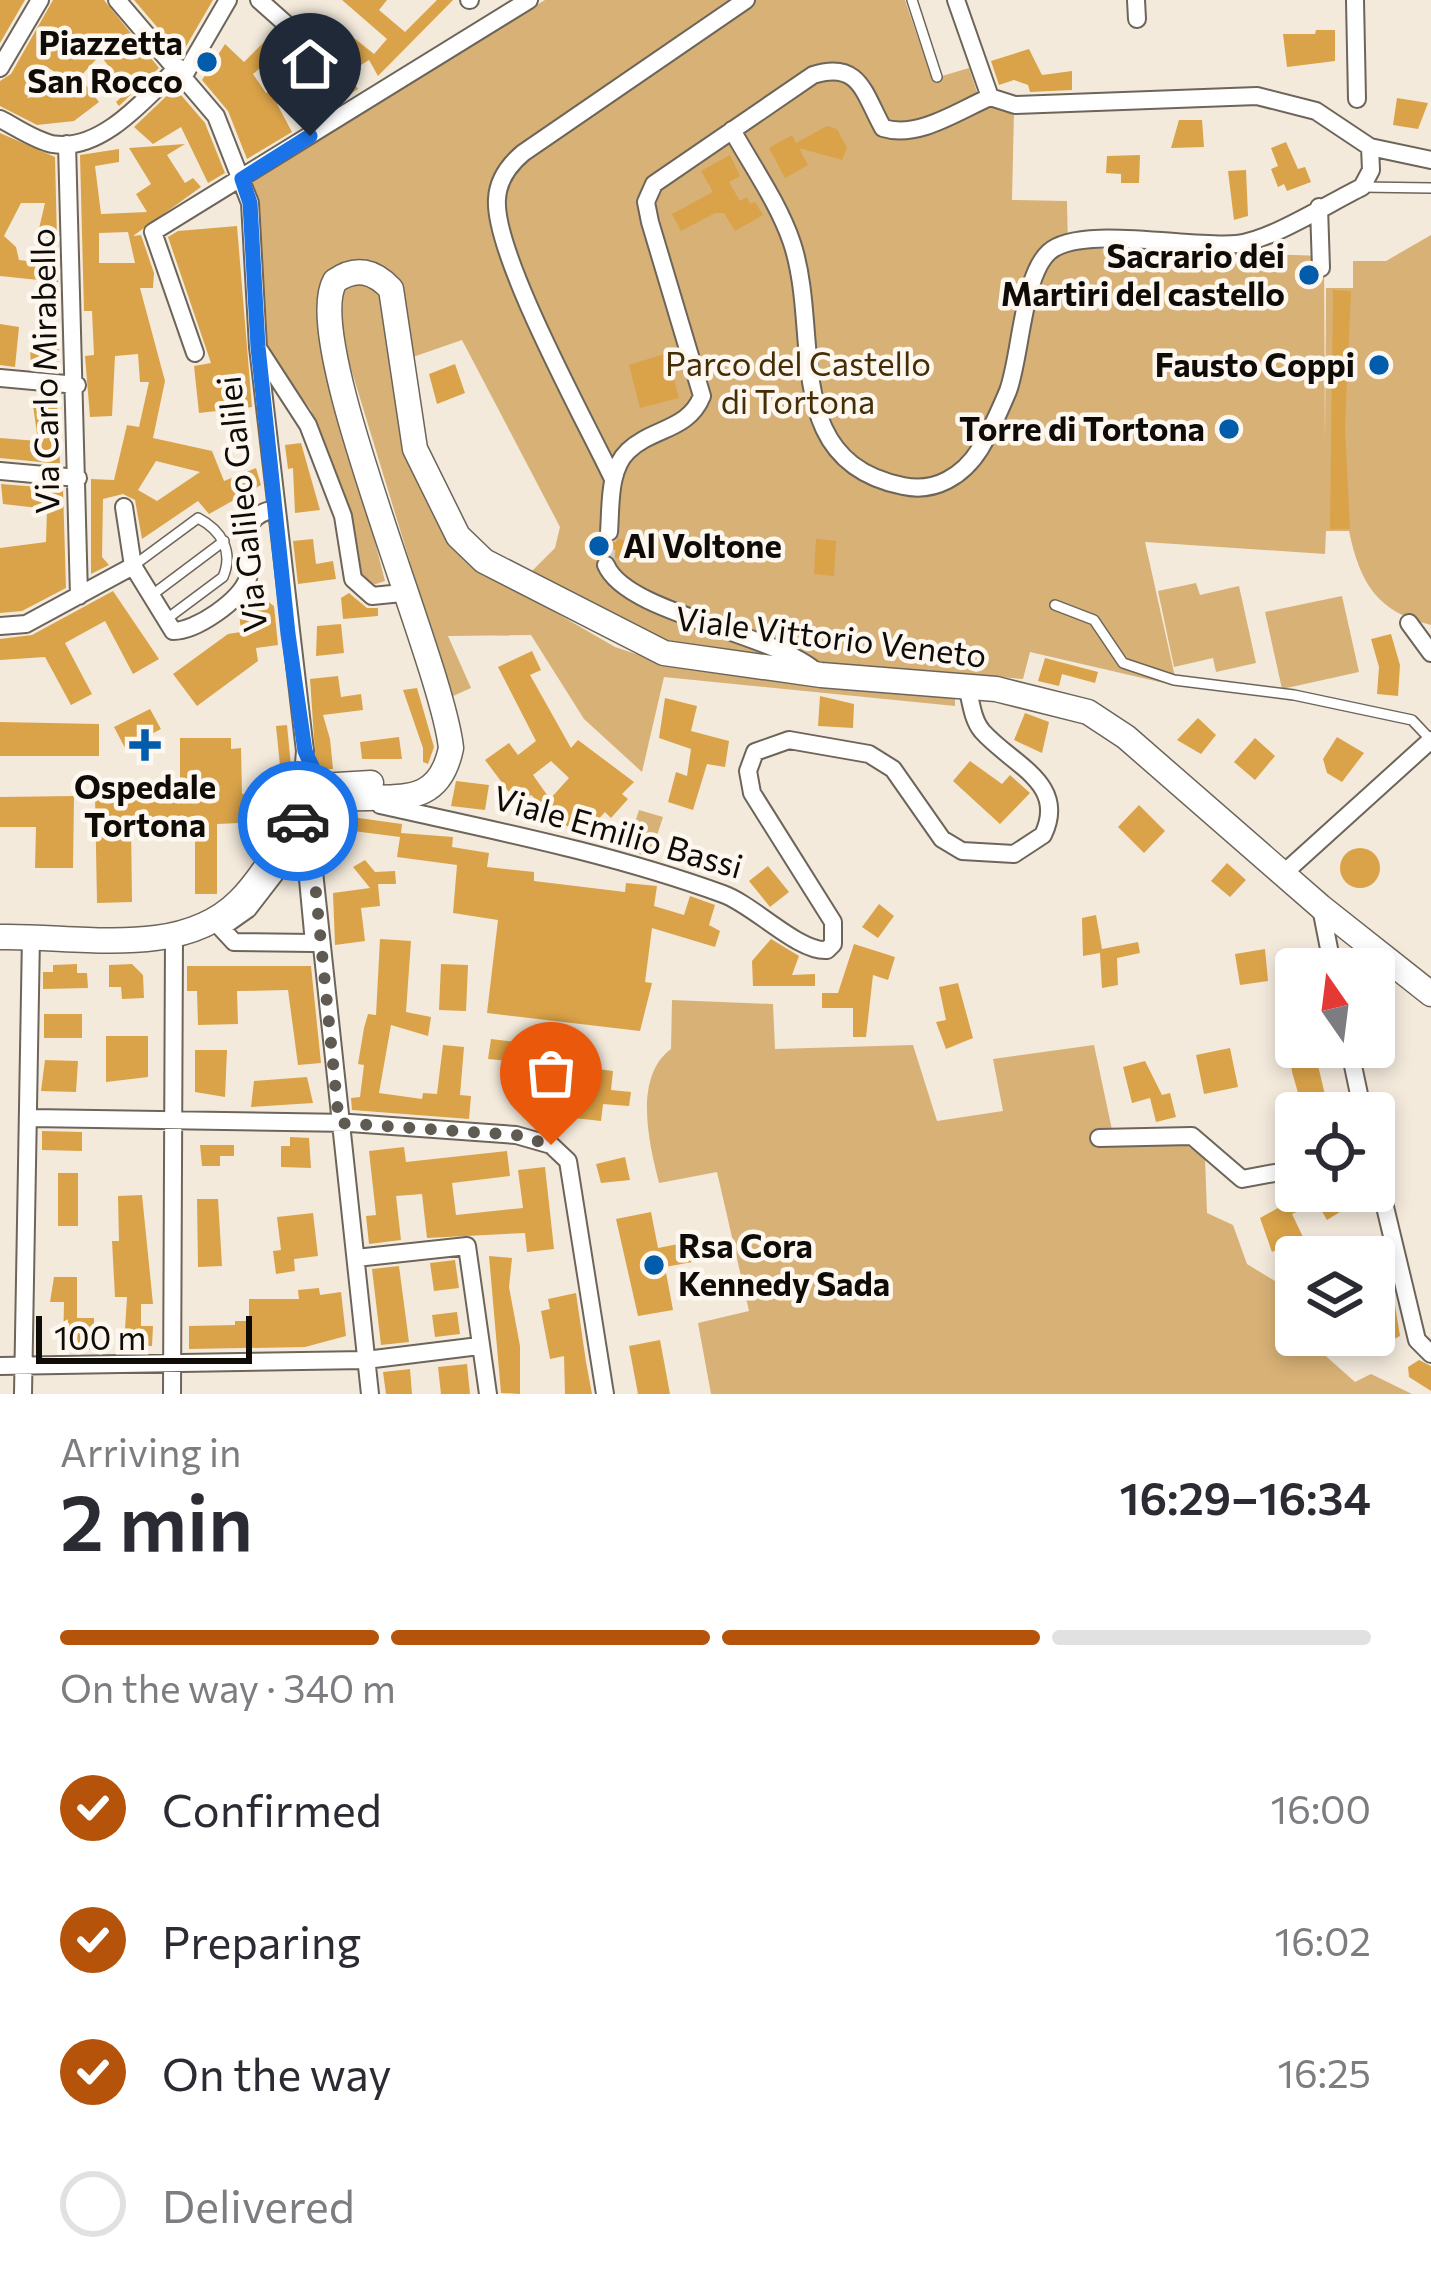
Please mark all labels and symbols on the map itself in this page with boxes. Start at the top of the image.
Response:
pin [259,13,361,136]
place label: Piazzetta San Rocco [27,21,183,100]
marker: Piazzetta San Rocco [194,49,220,75]
street label: Via Carlo Mirabello [21,228,66,514]
place label: Sacrario dei Martiri del castello [1001,234,1285,313]
marker: Sacrario dei Martiri del castello [1296,262,1322,288]
park label: Parco del Castello di Tortona [665,342,931,421]
place label: Fausto Coppi [1155,343,1355,384]
marker: Fausto Coppi [1366,352,1392,378]
street label: Via Galileo Galilei [207,374,274,634]
place label: Torre di Tortona [959,407,1205,448]
marker: Torre di Tortona [1216,416,1242,442]
place label: Al Voltone [623,524,782,565]
marker: Al Voltone [586,533,612,559]
street label: Viale Vittorio Veneto [673,596,989,675]
marker: Ospedale Tortona [129,729,161,761]
courier [238,761,358,881]
place label: Ospedale Tortona [74,765,216,844]
street label: Viale Emilio Bassi [489,775,748,886]
north arrow [1275,948,1395,1068]
pin [500,1022,602,1145]
place label: Rsa Cora Kennedy Sada [678,1224,890,1303]
marker: Rsa Cora Kennedy Sada [641,1252,667,1278]
scale bar [36,1310,252,1363]

